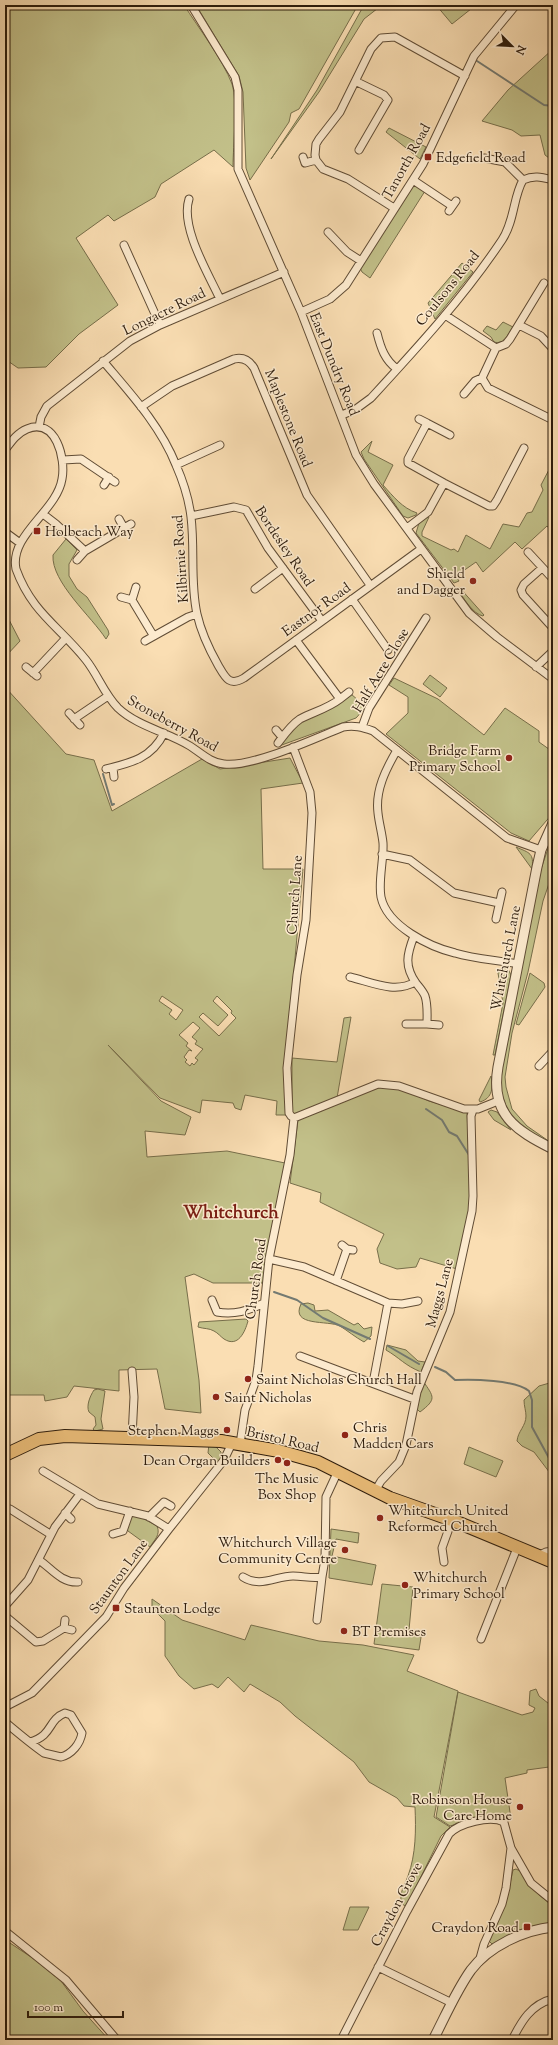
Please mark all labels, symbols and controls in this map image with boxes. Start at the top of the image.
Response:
north arrow [492,26,532,66]
text: N [511,41,530,57]
street label: Tanorth Road [379,121,437,203]
place label: Edgefield Road [436,149,526,169]
marker: Edgefield Road [423,152,433,162]
street label: Coulsons Road [412,247,485,331]
street label: Longacre Road [120,284,210,341]
street label: East Dundry Road [303,310,363,420]
street label: Maplestone Road [258,367,316,471]
street label: Bordesley Road [249,503,318,591]
street label: Kilbirnie Road [169,514,195,603]
place label: Holbeach Way [45,523,134,543]
marker: Holbeach Way [32,526,42,536]
place label: Shield and Dagger [397,565,466,601]
marker: Shield and Dagger [468,576,478,586]
street label: Eastnor Road [279,579,356,642]
street label: Half Acre Close [348,625,415,717]
street label: Stoneberry Road [123,691,221,758]
place label: Bridge Farm Primary School [409,742,501,778]
marker: Bridge Farm Primary School [504,753,514,763]
street label: Church Lane [283,855,309,936]
street label: Whitchurch Lane [487,904,527,1013]
district label: Whitchurch [183,1201,279,1227]
street label: Church Road [241,1237,273,1321]
street label: Maggs Lane [422,1257,460,1330]
place label: Saint Nicholas Church Hall [256,1371,422,1391]
marker: Saint Nicholas Church Hall [243,1374,253,1384]
place label: Saint Nicholas [224,1389,311,1409]
marker: Saint Nicholas [211,1392,221,1402]
place label: Chris Madden Cars [353,1419,434,1455]
place label: Stephen Maggs [128,1422,219,1442]
street label: Bristol Road [244,1423,321,1459]
marker: Stephen Maggs [222,1425,232,1435]
marker: Chris Madden Cars [340,1430,350,1440]
place label: Dean Organ Builders [143,1452,270,1472]
marker: Dean Organ Builders [273,1455,283,1465]
marker: The Music Box Shop [282,1458,292,1468]
place label: The Music Box Shop [255,1470,319,1506]
place label: Whitchurch United Reformed Church [388,1502,508,1538]
marker: Whitchurch United Reformed Church [375,1513,385,1523]
place label: Whitchurch Village Community Centre [218,1534,337,1570]
street label: Staunton Lane [85,1535,154,1619]
marker: Whitchurch Village Community Centre [340,1545,350,1555]
place label: Whitchurch Primary School [413,1569,505,1605]
marker: Whitchurch Primary School [400,1580,410,1590]
place label: Staunton Lodge [124,1600,220,1620]
marker: Staunton Lodge [111,1603,121,1613]
place label: BT Premises [352,1623,426,1643]
marker: BT Premises [339,1626,349,1636]
place label: Robinson House Care Home [412,1791,512,1827]
marker: Robinson House Care Home [515,1802,525,1812]
street label: Craydon Grove [367,1859,429,1951]
place label: Craydon Road [432,1919,519,1939]
marker: Craydon Road [522,1922,532,1932]
scale bar [28,1993,123,2019]
text: 100 m [34,1999,63,2017]

